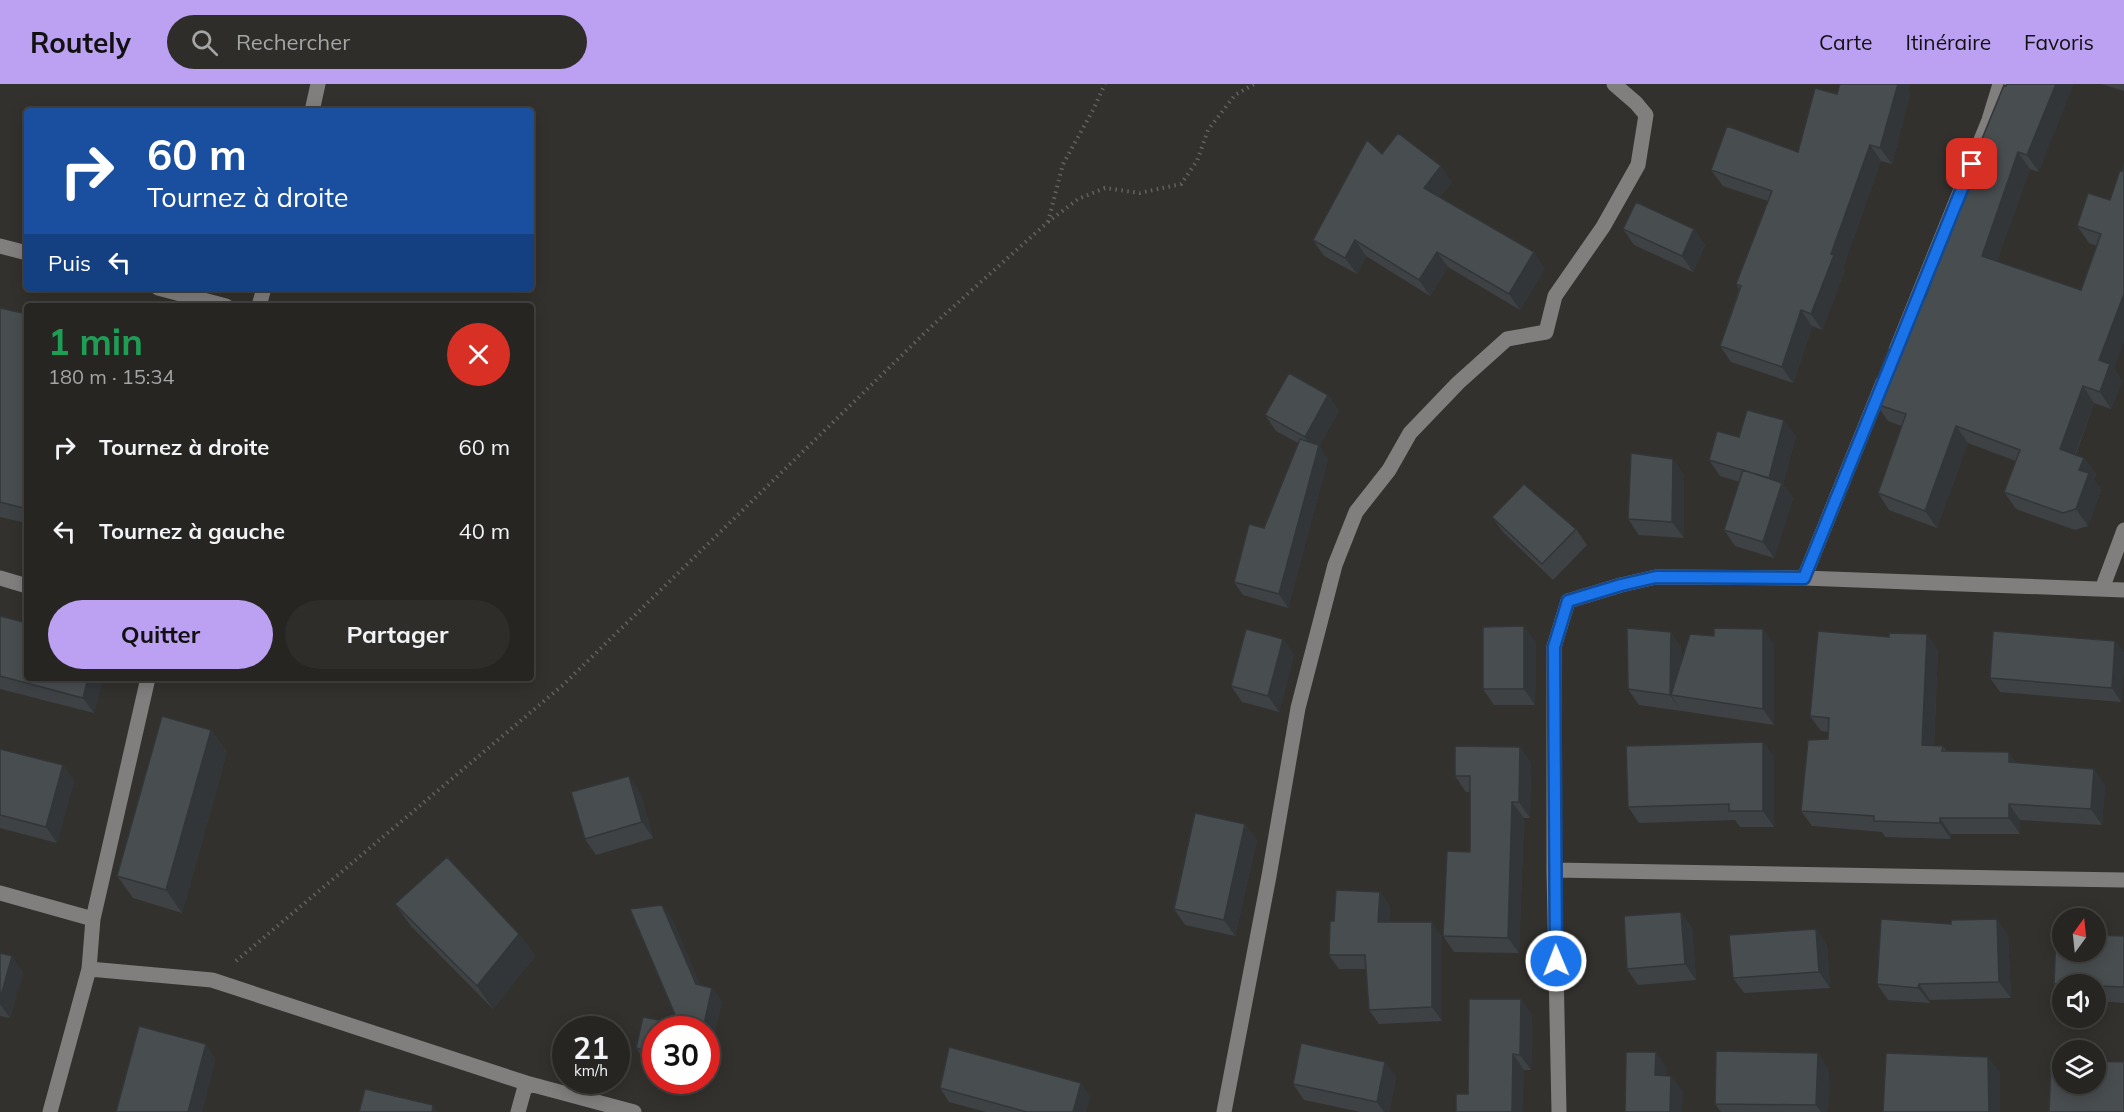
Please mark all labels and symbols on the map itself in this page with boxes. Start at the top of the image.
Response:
pin [1946,138,1997,189]
north arrow [2052,908,2106,962]
position arrow [1524,929,1588,993]
speed limit sign: 30 [642,1016,720,1094]

